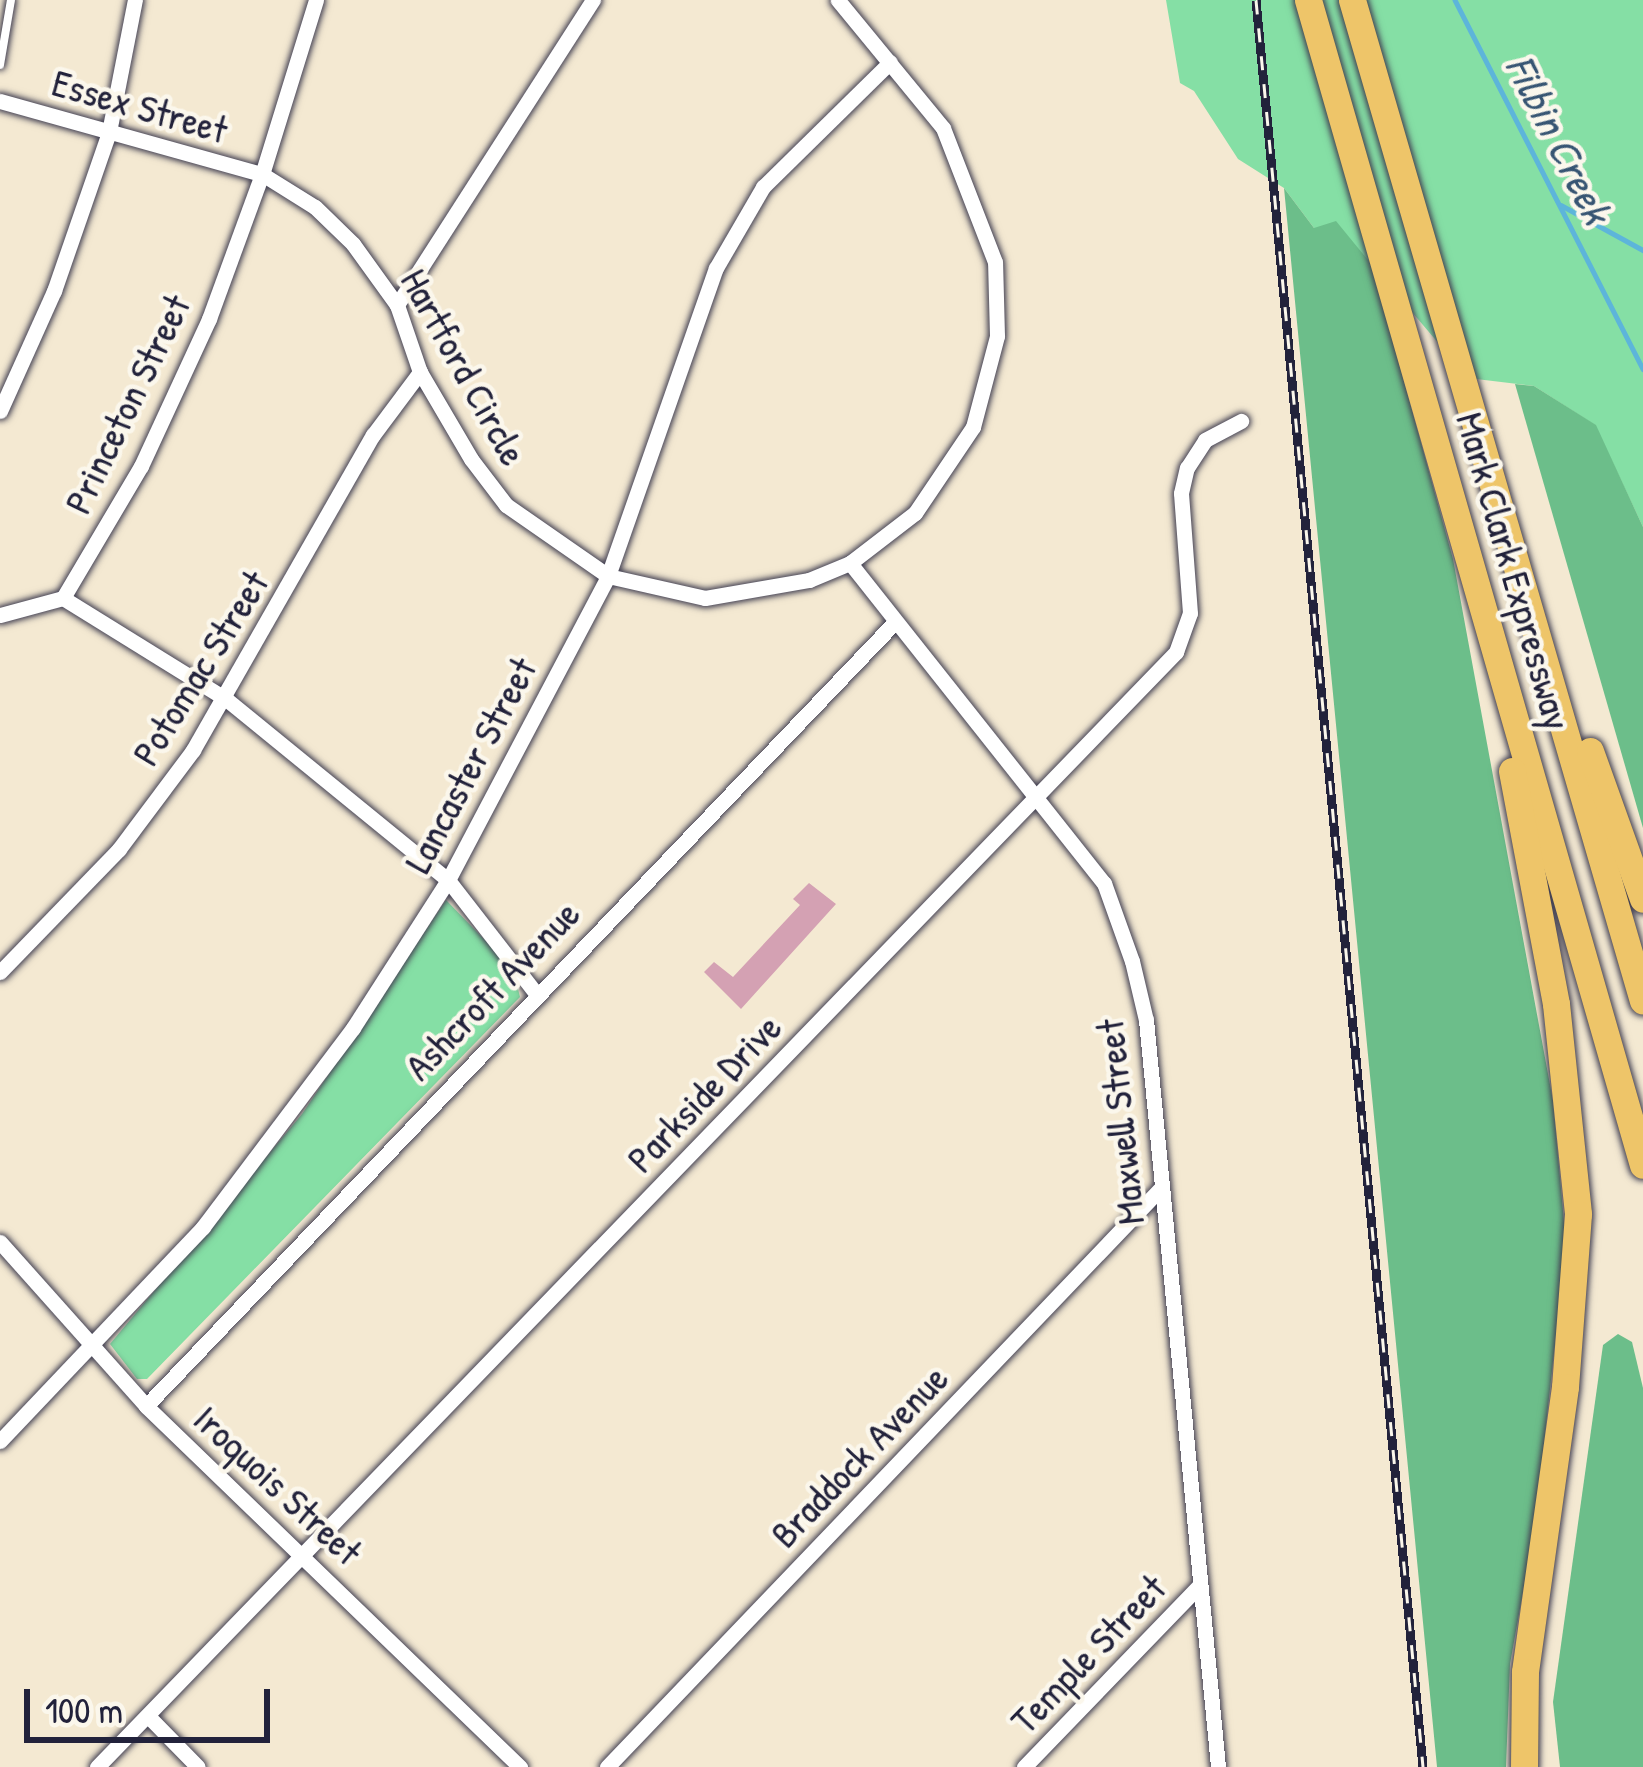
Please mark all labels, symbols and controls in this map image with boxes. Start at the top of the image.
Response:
water label: Filbin Creek [1495,47,1623,231]
street label: Essex Street [47,59,233,153]
street label: Hartford Circle [391,261,537,473]
street label: Princeton Street [54,287,200,521]
street label: Mark Clark Expressway [1446,407,1582,735]
street label: Potomac Street [122,562,278,774]
street label: Lancaster Street [394,650,546,880]
street label: Ashcroft Avenue [395,890,589,1090]
street label: Parkside Drive [617,1004,791,1182]
street label: Maxwell Street [1086,1017,1154,1227]
street label: Braddock Avenue [760,1355,958,1557]
street label: Iroquois Street [184,1395,372,1575]
street label: Temple Street [1001,1565,1175,1743]
scale bar [30,1665,276,1739]
text: 100 m [45,1685,123,1734]

